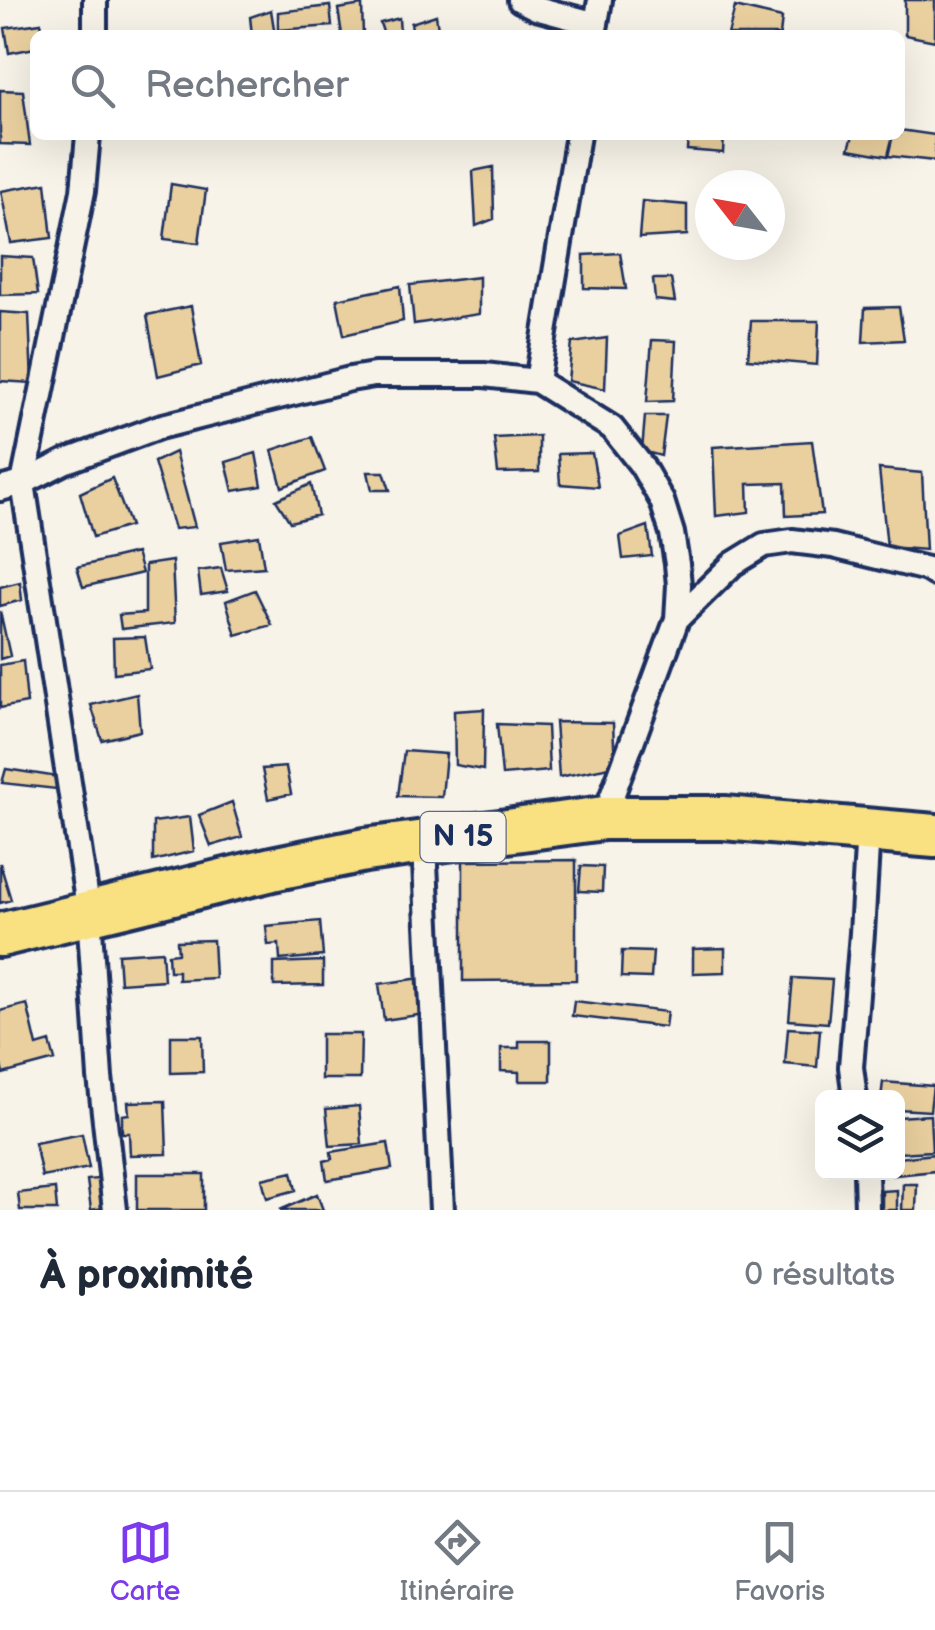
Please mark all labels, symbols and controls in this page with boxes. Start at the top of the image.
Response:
search box [30,30,905,140]
icon: search [65,58,120,113]
text: Rechercher [145,63,349,108]
north arrow [695,170,785,260]
road number: N 15 [420,812,506,862]
map controls [815,1090,905,1180]
button: layers [815,1090,905,1180]
text: À proximité [40,1250,253,1301]
text: 0 résultats [744,1256,895,1295]
tab: Carte [110,1515,180,1608]
tab: Itinéraire [400,1515,514,1608]
tab: Favoris [734,1515,825,1608]

